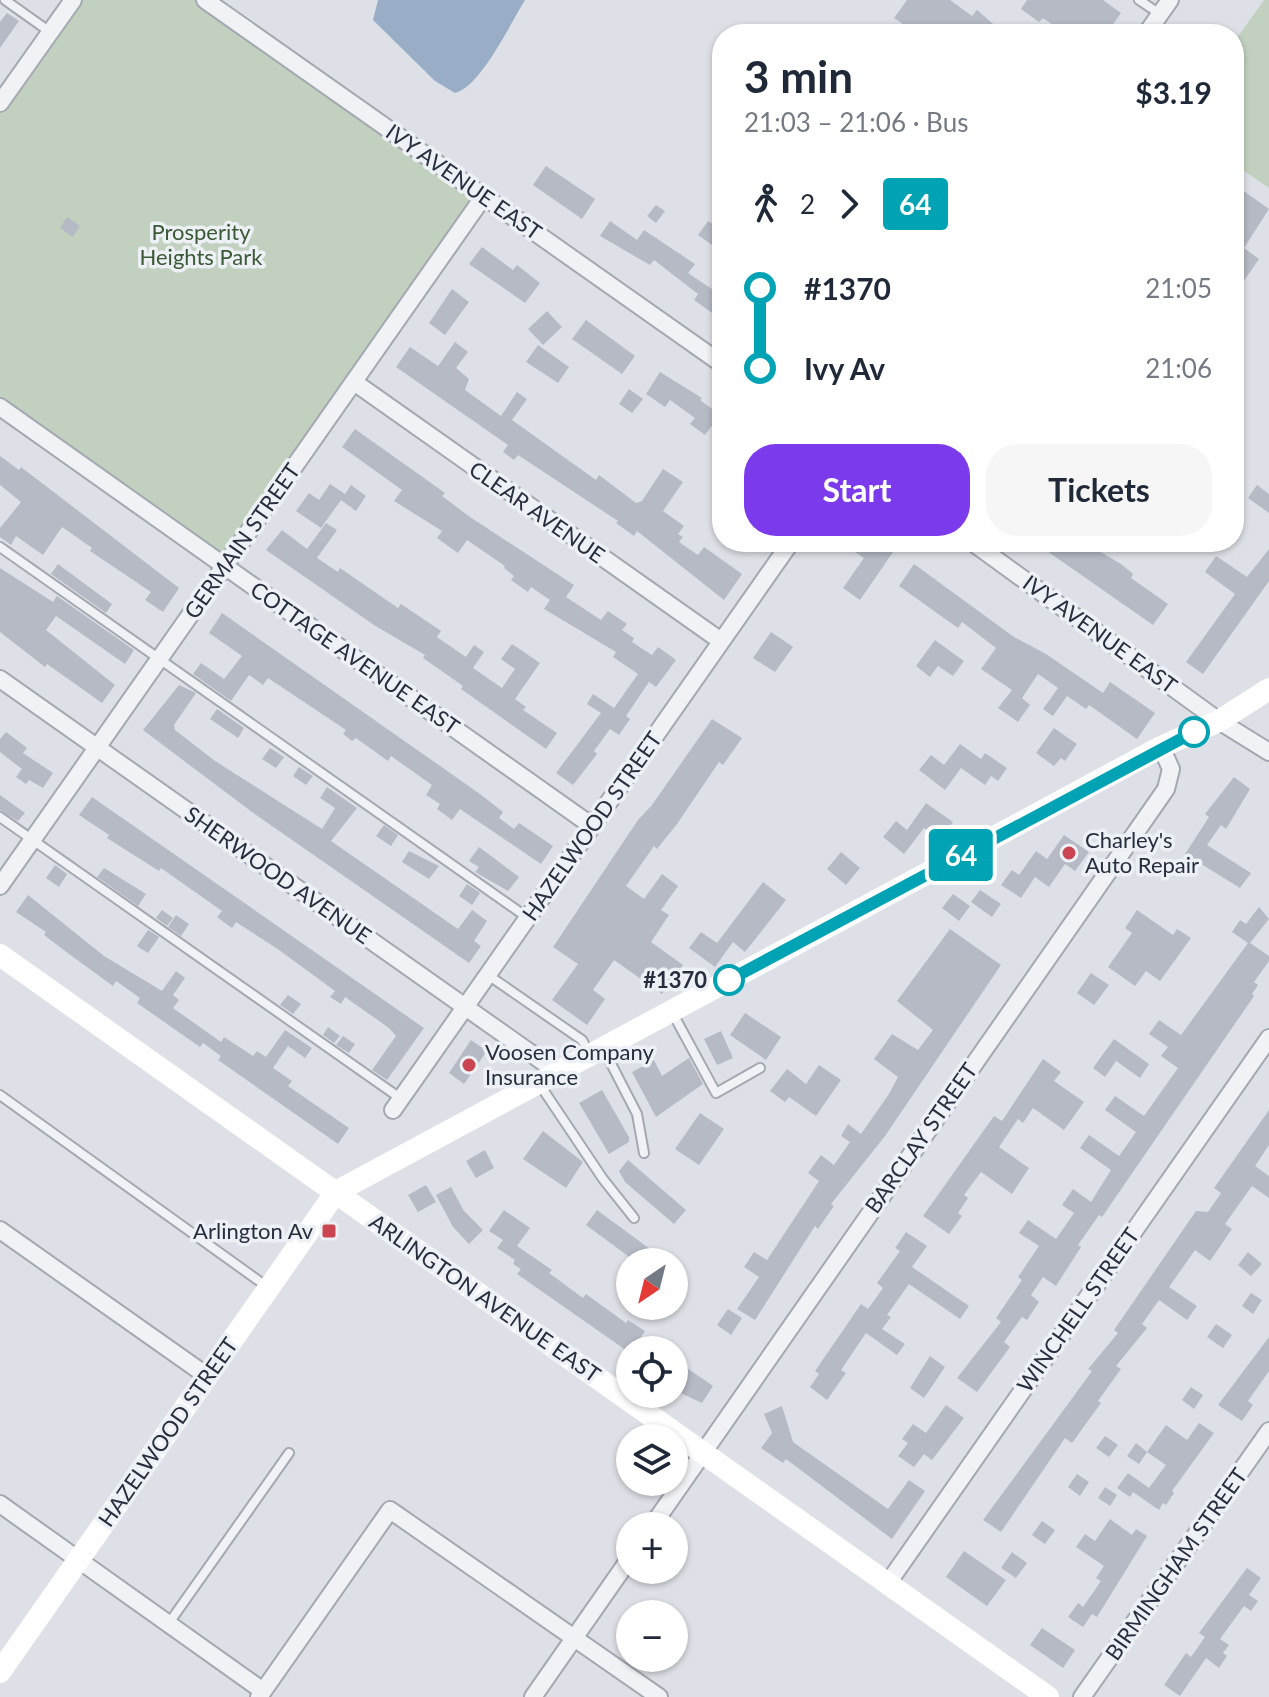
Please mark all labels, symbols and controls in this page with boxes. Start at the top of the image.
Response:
text: 3 min [744,50,853,102]
text: $3.19 [1135,74,1212,110]
text: 21:03 – 21:06 · Bus [744,106,968,138]
street label: IVY AVENUE EAST [381,118,547,245]
icon: walk [744,182,788,226]
icon: forward [827,182,871,226]
text: 64 [899,187,932,221]
text: 2 [800,188,815,220]
park label: Prosperity Heights Park [140,218,263,270]
text: #1370 [804,270,891,306]
text: 21:05 [1145,272,1212,304]
text: Ivy Av [804,350,885,386]
text: 21:06 [1145,352,1212,384]
button: Start [744,444,970,536]
button: Tickets [986,444,1212,536]
street label: CLEAR AVENUE [464,455,610,568]
street label: GERMAIN STREET [178,458,305,624]
street label: IVY AVENUE EAST [1018,569,1183,699]
street label: COTTAGE AVENUE EAST [246,575,465,740]
unlabelled marker [1179,717,1209,747]
street label: HAZELWOOD STREET [516,726,667,926]
street label: SHERWOOD AVENUE [180,800,377,949]
place label: Charley's Auto Repair [1085,826,1199,878]
line badge: 64 [925,829,997,881]
text: 64 [945,838,977,872]
marker: Charley's Auto Repair [1060,844,1078,862]
marker: #1370 [714,965,744,995]
place label: #1370 [643,966,707,993]
place label: Voosen Company Insurance [485,1038,655,1090]
marker: Voosen Company Insurance [460,1056,478,1074]
street label: BARCLAY STREET [859,1057,983,1218]
street label: ARLINGTON AVENUE EAST [365,1207,606,1388]
place label: Arlington Av [193,1217,314,1244]
marker: Arlington Av [320,1222,338,1240]
street label: WINCHELL STREET [1011,1222,1144,1397]
north arrow [616,1248,688,1320]
map controls [616,1248,688,1672]
street label: HAZELWOOD STREET [92,1332,243,1532]
button: locate [616,1336,688,1408]
button: layers [616,1424,688,1496]
street label: BIRMINGHAM STREET [1099,1462,1252,1665]
button: + [616,1512,688,1584]
button: − [616,1600,688,1672]

